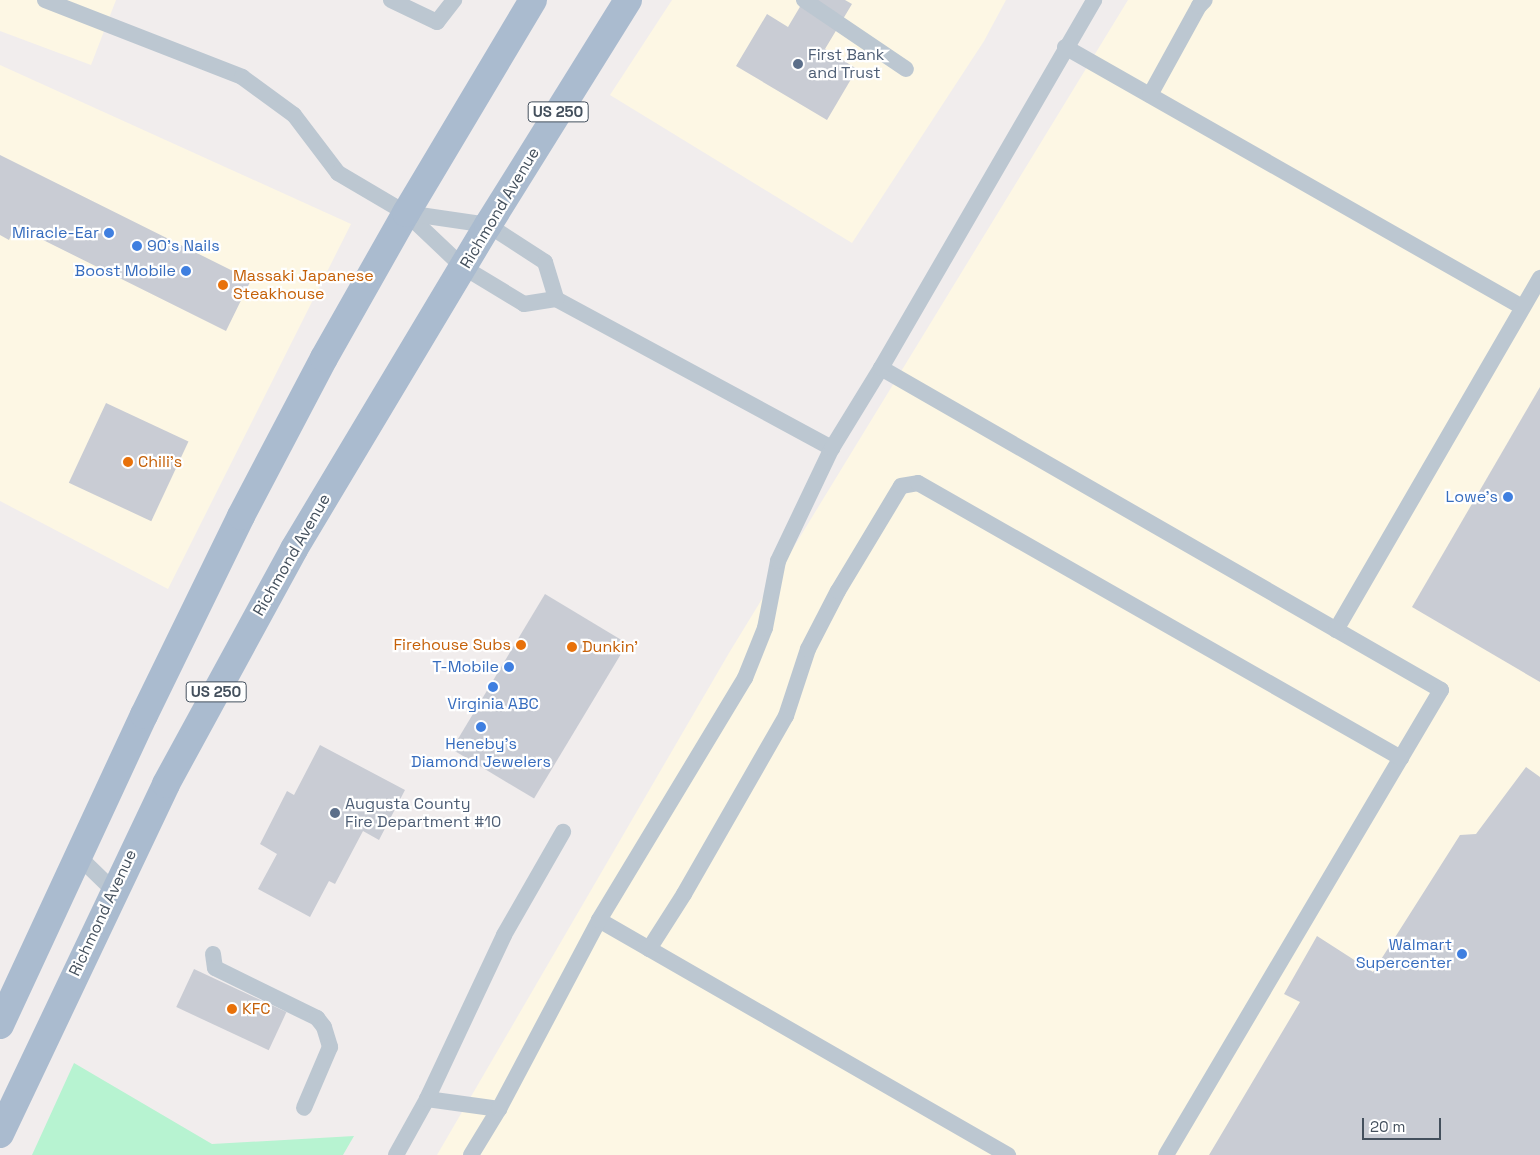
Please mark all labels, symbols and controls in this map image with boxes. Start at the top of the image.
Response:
place label: First Bank and Trust [808,45,884,83]
marker: First Bank and Trust [792,58,804,70]
road number: US 250 [527,100,589,124]
street label: Richmond Avenue [456,144,544,272]
place label: Miracle-Ear [12,223,99,243]
marker: Miracle-Ear [103,227,115,239]
place label: 90's Nails [147,236,220,256]
marker: 90's Nails [131,240,143,252]
place label: Boost Mobile [75,261,176,281]
marker: Boost Mobile [180,265,192,277]
place label: Massaki Japanese Steakhouse [233,266,374,304]
marker: Massaki Japanese Steakhouse [217,279,229,291]
place label: Chili's [138,452,182,472]
marker: Chili's [122,456,134,468]
place label: Lowe's [1446,487,1498,507]
street label: Richmond Avenue [249,491,335,619]
marker: Lowe's [1502,491,1514,503]
place label: Firehouse Subs [393,635,511,655]
place label: Dunkin' [582,637,638,657]
marker: Firehouse Subs [515,639,527,651]
marker: Dunkin' [566,641,578,653]
place label: T-Mobile [432,657,499,677]
marker: T-Mobile [503,661,515,673]
road number: US 250 [185,680,247,704]
marker: Virginia ABC [487,681,499,693]
place label: Virginia ABC [447,694,539,714]
marker: Heneby's Diamond Jewelers [475,721,487,733]
place label: Heneby's Diamond Jewelers [411,734,551,772]
place label: Augusta County Fire Department #10 [345,794,501,832]
marker: Augusta County Fire Department #10 [329,807,341,819]
street label: Richmond Avenue [65,847,141,979]
place label: Walmart Supercenter [1356,935,1452,973]
marker: Walmart Supercenter [1456,948,1468,960]
place label: KFC [242,999,271,1019]
marker: KFC [226,1003,238,1015]
scale bar [1365,1108,1444,1140]
text: 20 m [1370,1117,1405,1136]

